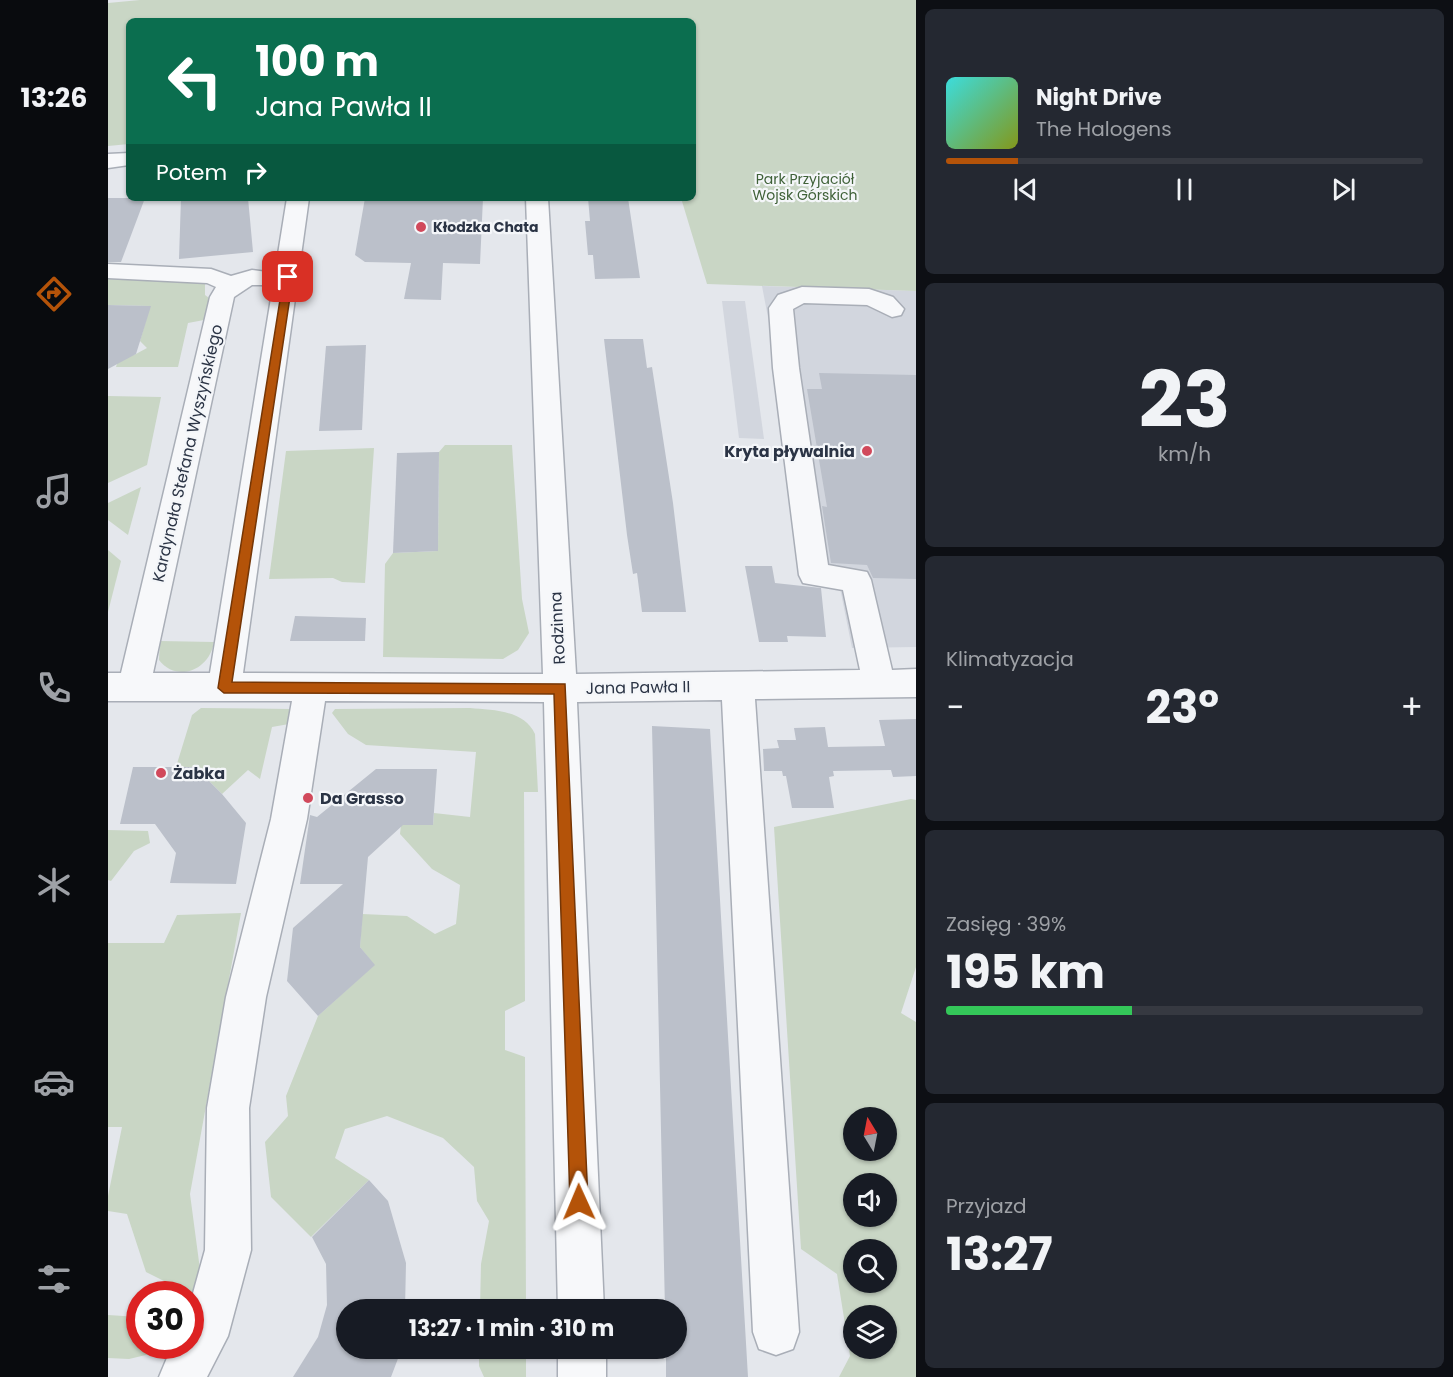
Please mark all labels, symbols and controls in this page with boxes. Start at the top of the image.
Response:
text: 100 m [255,32,379,91]
icon: left [156,42,234,120]
text: 13:26 [21,79,87,116]
text: Night Drive [1036,82,1162,113]
text: Jana Pawła II [255,88,432,125]
text: The Halogens [1036,115,1172,143]
icon: right [239,156,272,189]
text: Potem [156,157,227,188]
park label: Park Przyjaciół Wojsk Górskich [753,169,857,205]
icon: previous [1009,173,1042,206]
icon: pause [1168,173,1201,206]
icon: next [1327,173,1360,206]
place label: Kłodzka Chata [433,217,539,237]
marker: Kłodzka Chata [414,220,428,234]
pin [262,251,313,302]
icon: arrive [271,260,304,293]
icon: directions [33,273,75,315]
street label: Kardynała Stefana Wyszyńskiego [147,322,228,584]
text: 23 [1139,345,1230,454]
place label: Kryta pływalnia [724,440,855,463]
text: km/h [1158,440,1211,468]
marker: Kryta pływalnia [860,444,874,458]
icon: music [33,470,75,512]
street label: Rodzinna [544,591,571,665]
text: Klimatyzacja [946,645,1074,673]
icon: phone [33,667,75,709]
street label: Jana Pawła II [585,675,691,700]
text: 23° [1145,676,1219,739]
text: − [946,684,964,731]
text: + [1400,684,1423,731]
place label: Żabka [173,762,225,785]
marker: Żabka [154,766,168,780]
place label: Da Grasso [320,787,404,810]
marker: Da Grasso [301,791,315,805]
icon: climate [33,864,75,906]
text: Zasięg · 39% [946,910,1066,938]
text: 195 km [946,941,1105,1004]
icon: car [33,1061,75,1103]
north arrow [843,1107,897,1161]
map controls [843,1107,897,1359]
position arrow [547,1170,611,1234]
button: sound [843,1173,897,1227]
text: Przyjazd [946,1192,1027,1220]
text: 13:27 [946,1223,1053,1286]
button: search [843,1239,897,1293]
icon: filters [33,1258,75,1300]
speed limit sign: 30 [126,1281,204,1359]
button: layers [843,1305,897,1359]
text: 13:27 · 1 min · 310 m [409,1313,614,1344]

